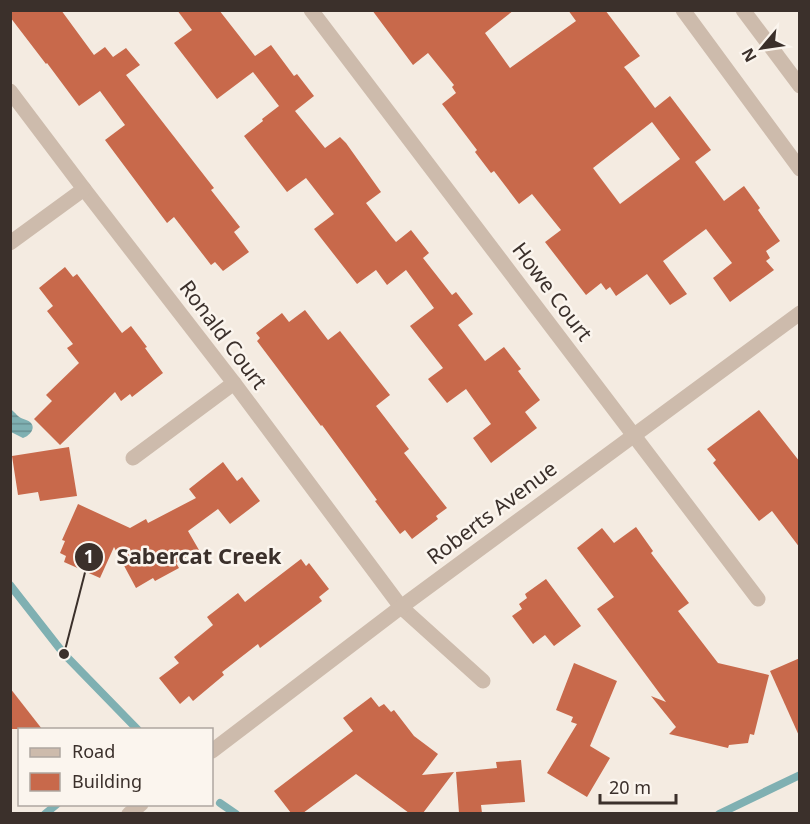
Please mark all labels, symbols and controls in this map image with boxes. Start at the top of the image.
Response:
north arrow [732,18,792,78]
text: N [736,44,762,66]
street label: Howe Court [506,236,599,347]
street label: Ronald Court [174,274,274,395]
street label: Roberts Avenue [421,454,562,570]
callout: Sabercat Creek [74,537,293,577]
text: Sabercat Creek [117,540,282,570]
text: 1 [84,544,94,568]
legend [18,728,213,806]
text: Road [72,739,115,763]
scale bar [600,767,676,805]
text: Building [72,769,142,793]
text: 20 m [609,775,651,799]

